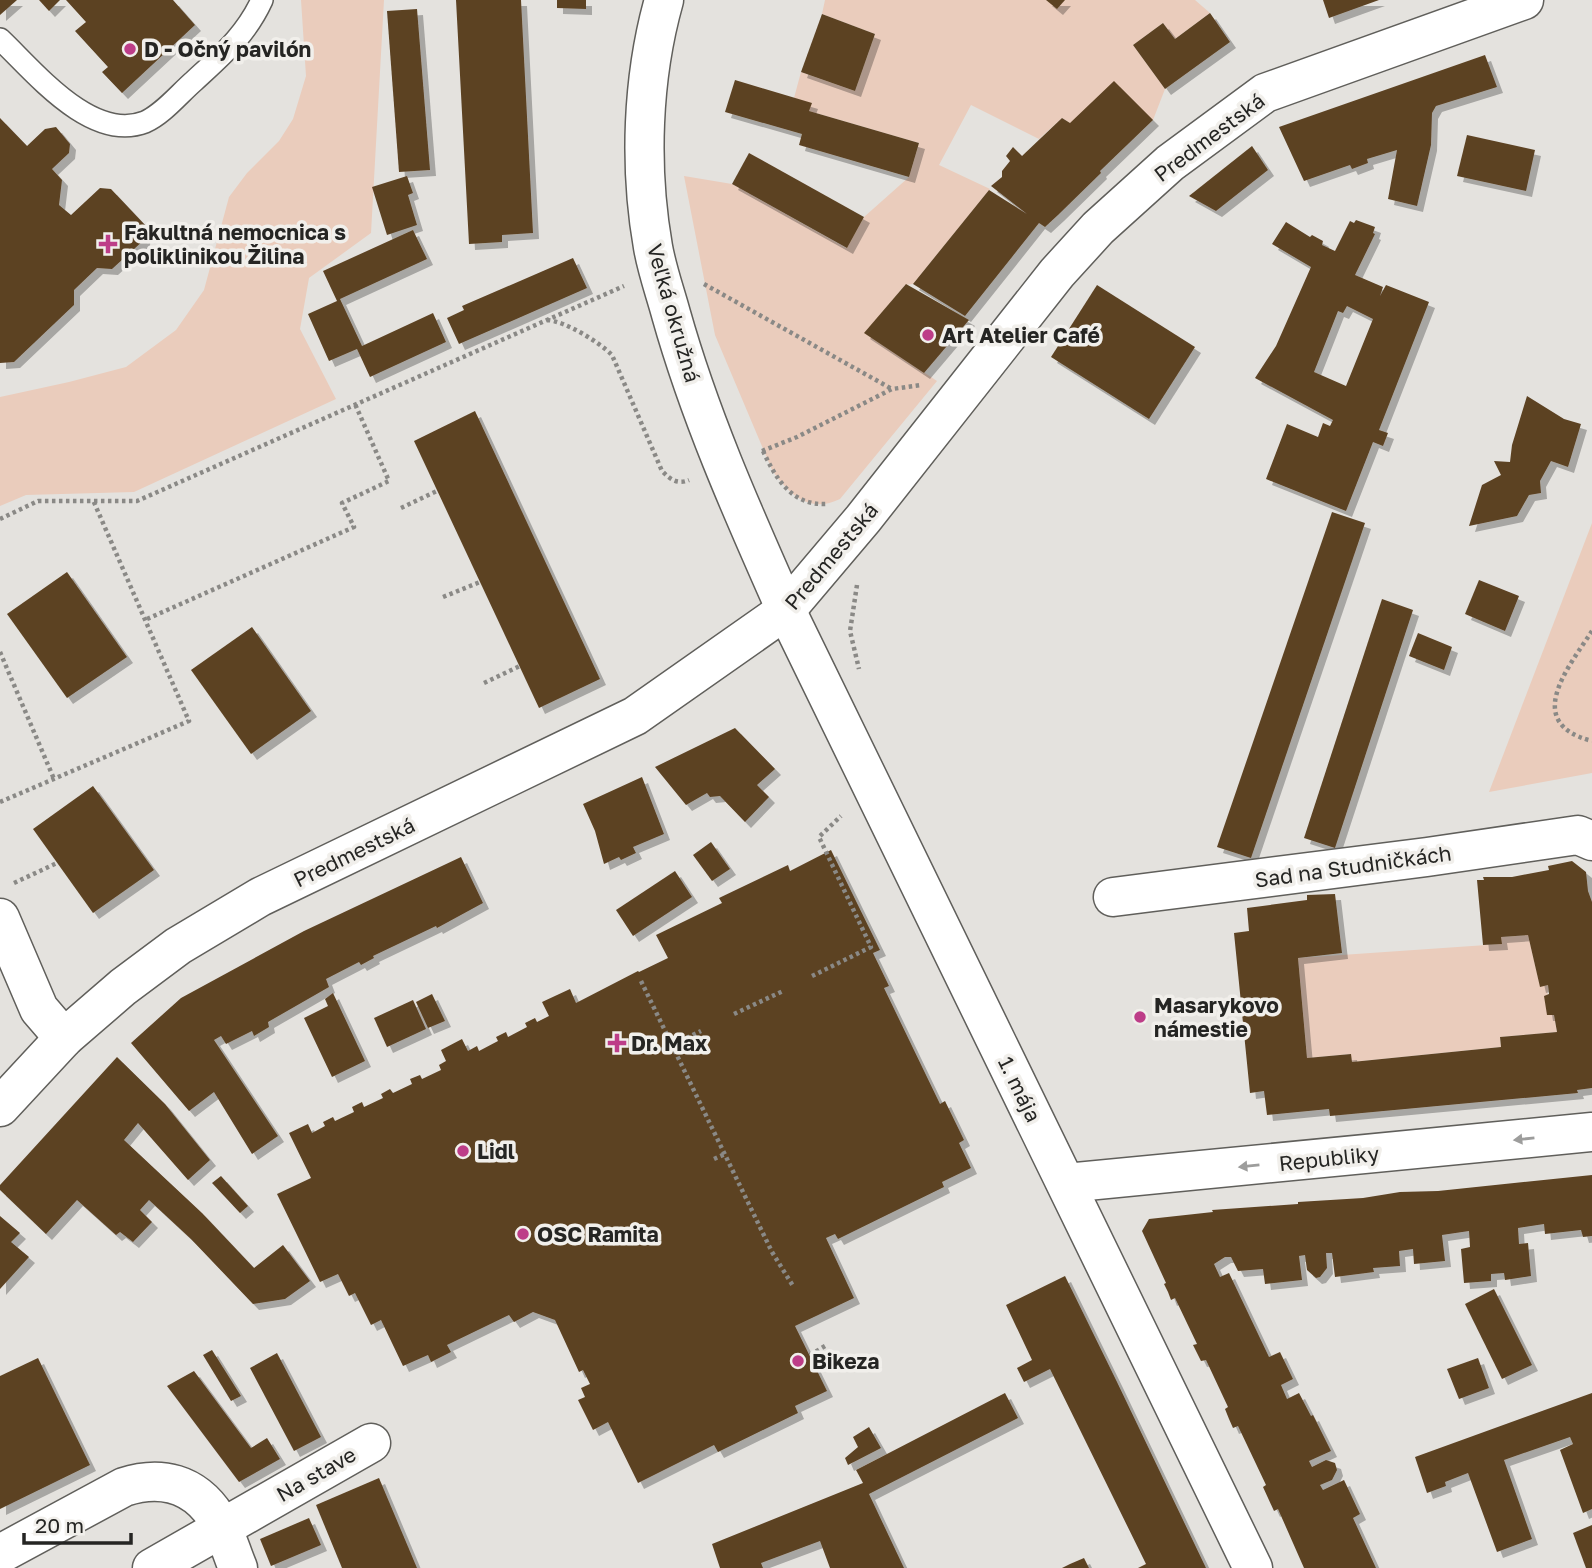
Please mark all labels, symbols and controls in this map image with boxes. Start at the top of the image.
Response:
place label: D - Očný pavilón [144,36,311,62]
marker: D - Očný pavilón [122,41,138,57]
street label: Predmestská [1149,87,1269,187]
place label: Fakultná nemocnica s poliklinikou Žilina [124,219,346,269]
marker: Fakultná nemocnica s poliklinikou Žilina [98,234,118,254]
street label: Veľká okružná [642,241,706,385]
place label: Art Atelier Café [942,322,1100,348]
marker: Art Atelier Café [920,327,936,343]
street label: Predmestská [779,497,883,615]
street label: Predmestská [289,811,419,893]
street label: Sad na Studničkách [1253,839,1453,893]
place label: Masarykovo námestie [1154,992,1279,1042]
marker: Masarykovo námestie [1132,1009,1148,1025]
place label: Dr. Max [631,1030,707,1056]
marker: Dr. Max [609,1035,625,1051]
street label: 1. mája [993,1052,1047,1126]
one-way arrow [1513,1133,1535,1144]
place label: Lidl [477,1138,515,1164]
street label: Republiky [1277,1140,1381,1176]
marker: Lidl [455,1143,471,1159]
one-way arrow [1238,1161,1260,1172]
place label: OSC Ramita [537,1221,659,1247]
marker: OSC Ramita [515,1226,531,1242]
place label: Bikeza [812,1348,880,1374]
marker: Bikeza [790,1353,806,1369]
street label: Na stave [272,1441,360,1507]
scale bar [24,1502,131,1546]
text: 20 m [35,1512,84,1538]

